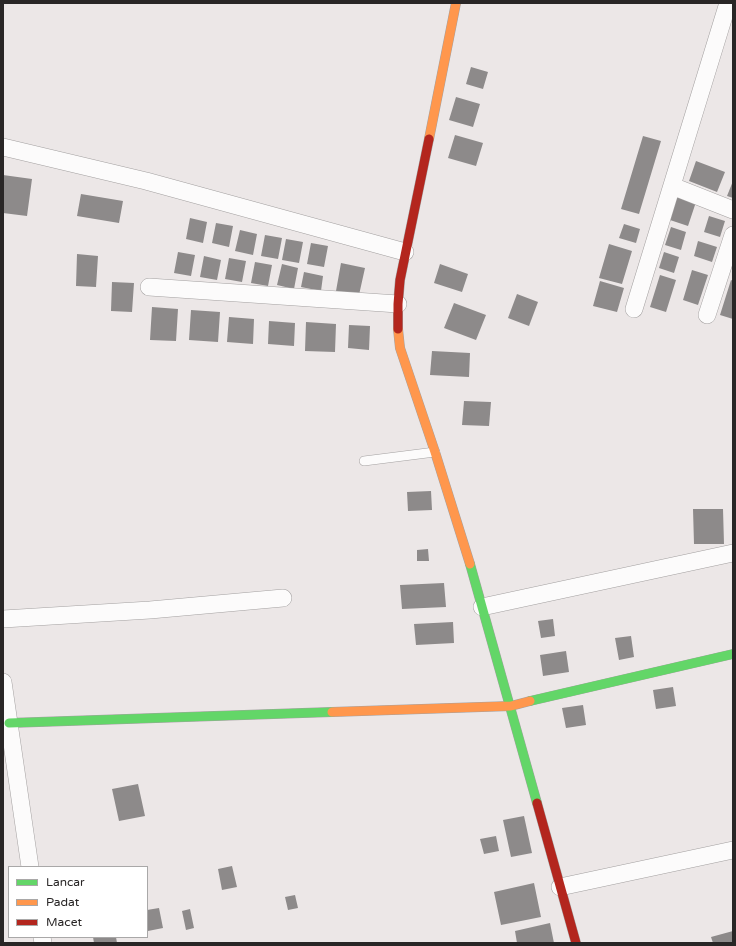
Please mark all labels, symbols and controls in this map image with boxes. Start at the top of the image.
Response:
legend [8,866,148,938]
text: Lancar [46,875,85,889]
text: Padat [46,895,79,909]
text: Macet [46,915,82,929]

